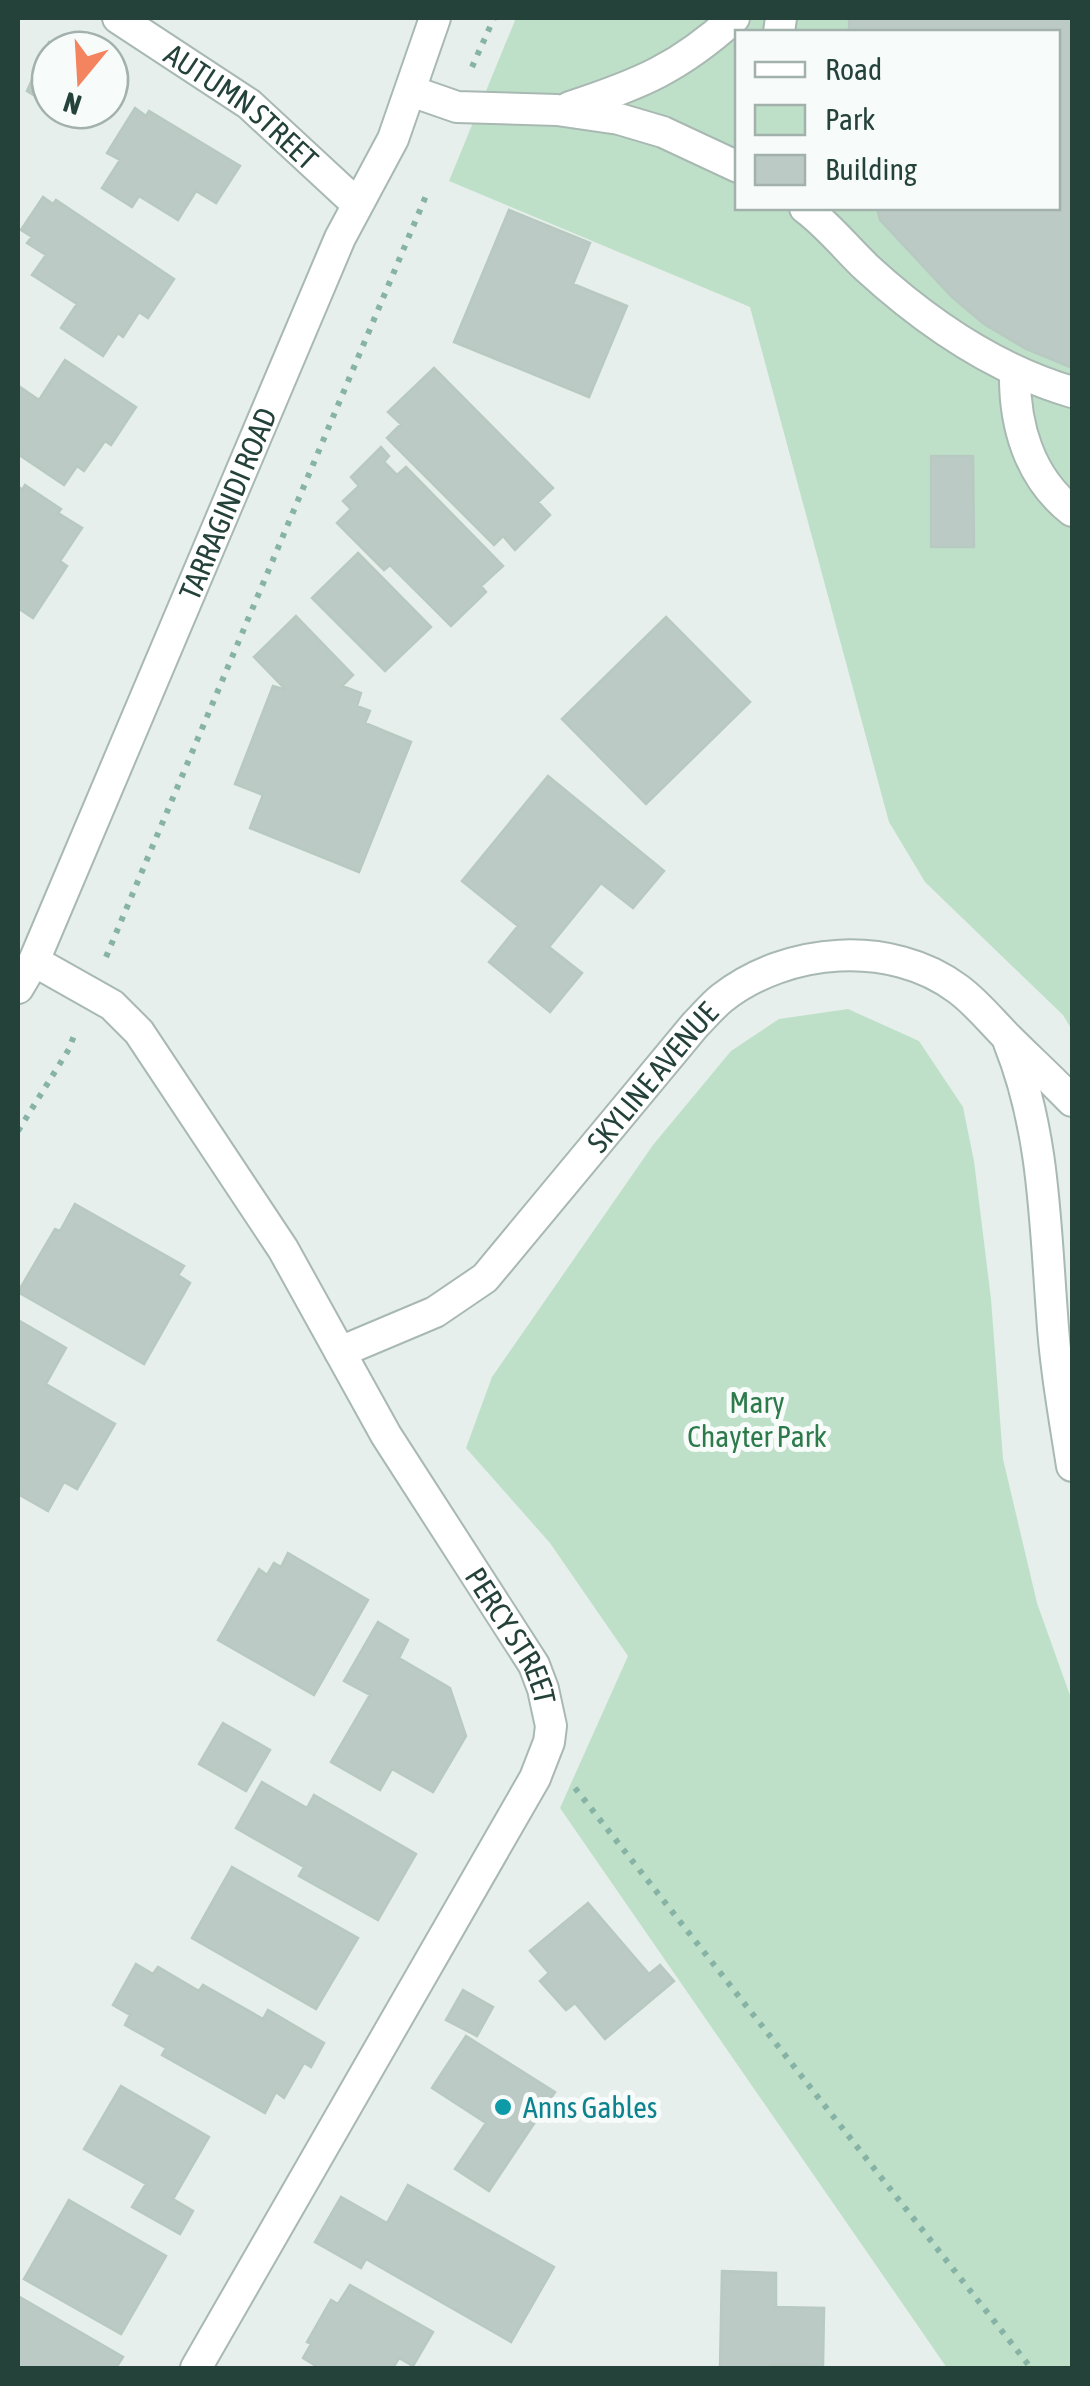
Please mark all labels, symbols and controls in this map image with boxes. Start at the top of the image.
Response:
north arrow [30,30,130,130]
legend [735,30,1060,210]
street label: AUTUMN STREET [159,37,325,176]
text: Road [825,52,882,86]
text: N [59,86,85,122]
text: Park [825,102,875,136]
text: Building [825,152,917,186]
street label: TARRAGINDI ROAD [172,403,283,605]
street label: SKYLINE AVENUE [580,995,725,1159]
park label: Mary Chayter Park [687,1385,827,1453]
street label: PERCY STREET [459,1561,563,1707]
place label: Anns Gables [523,2090,657,2124]
marker: Anns Gables [492,2096,514,2118]

